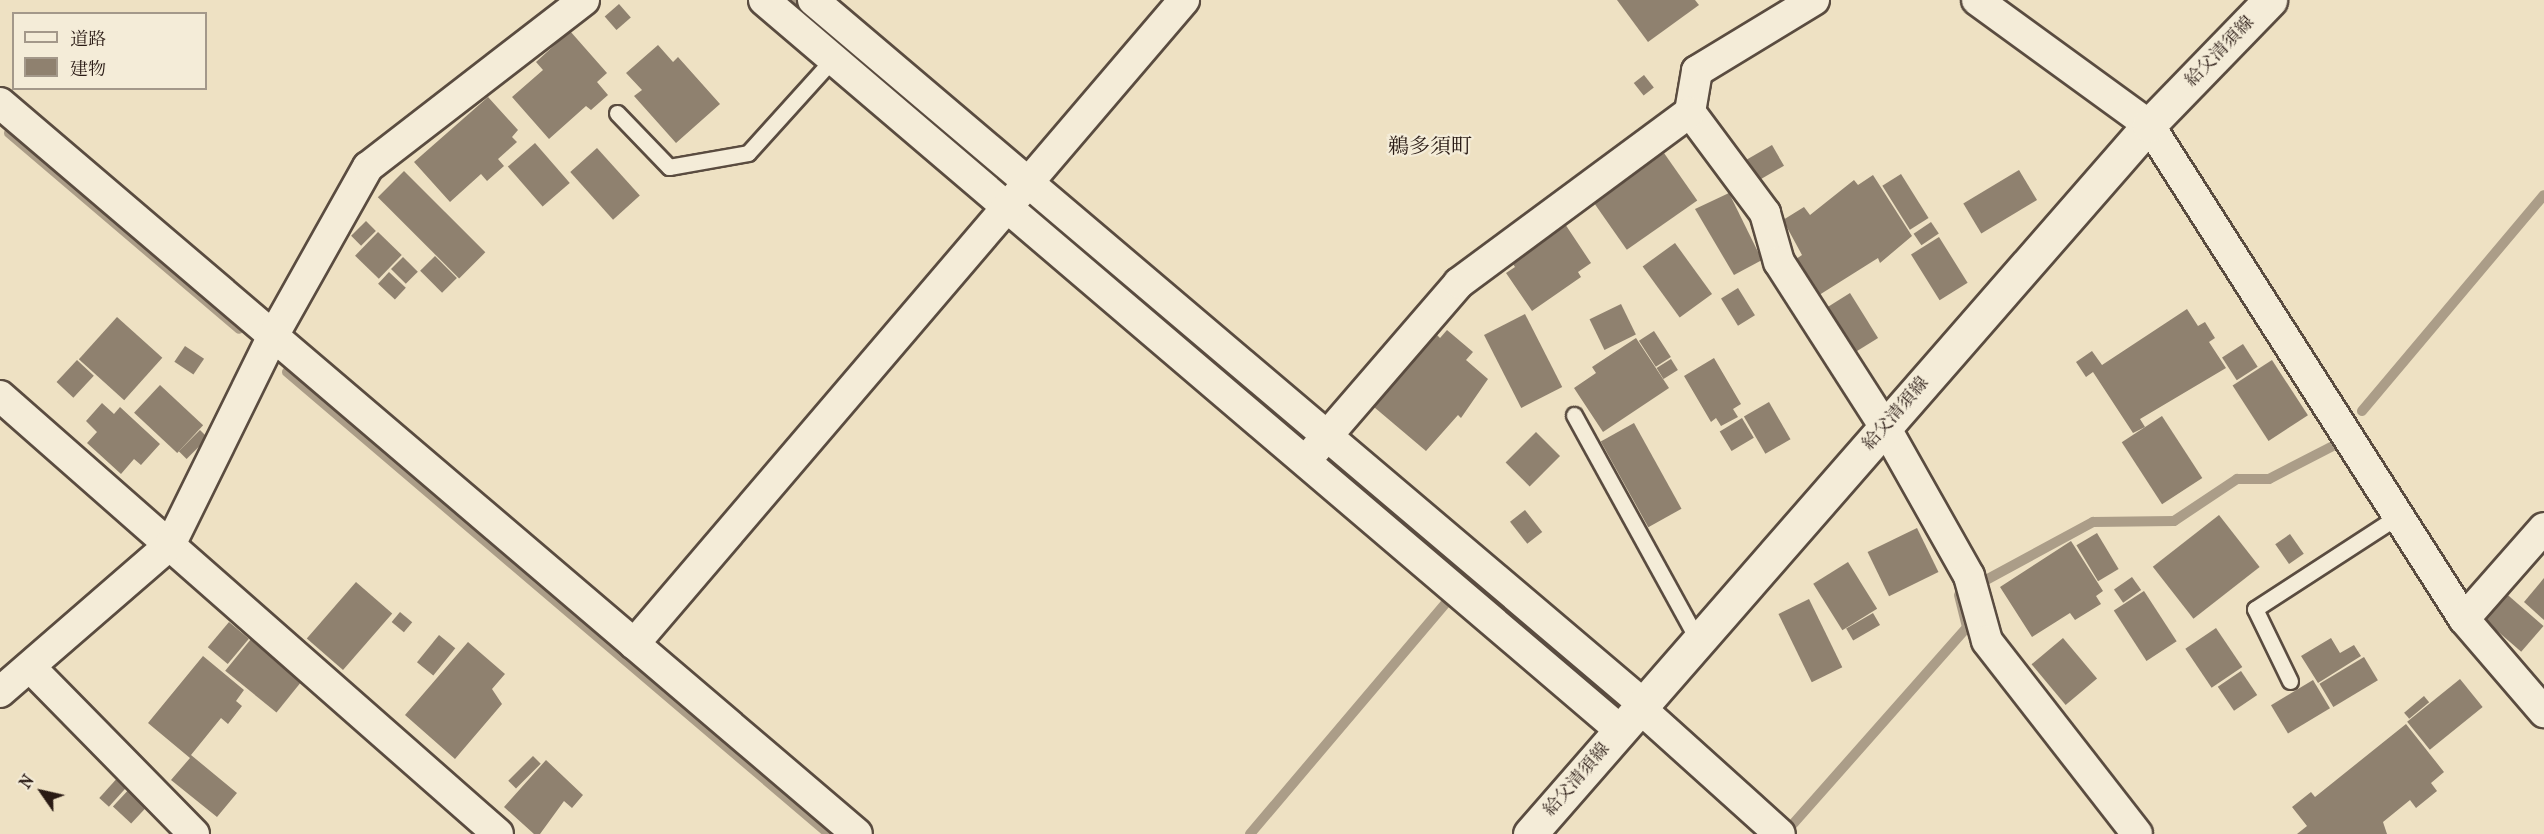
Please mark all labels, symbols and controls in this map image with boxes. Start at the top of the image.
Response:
legend [12,12,207,90]
street label: 給父清須線 [2181,12,2259,92]
text: 道路 [70,29,106,50]
text: 建物 [70,59,106,80]
district label: 鵜多須町 [1388,133,1472,159]
street label: 給父清須線 [1858,373,1934,455]
street label: 給父清須線 [1539,739,1615,821]
north arrow [12,762,72,822]
text: N [15,771,38,792]

